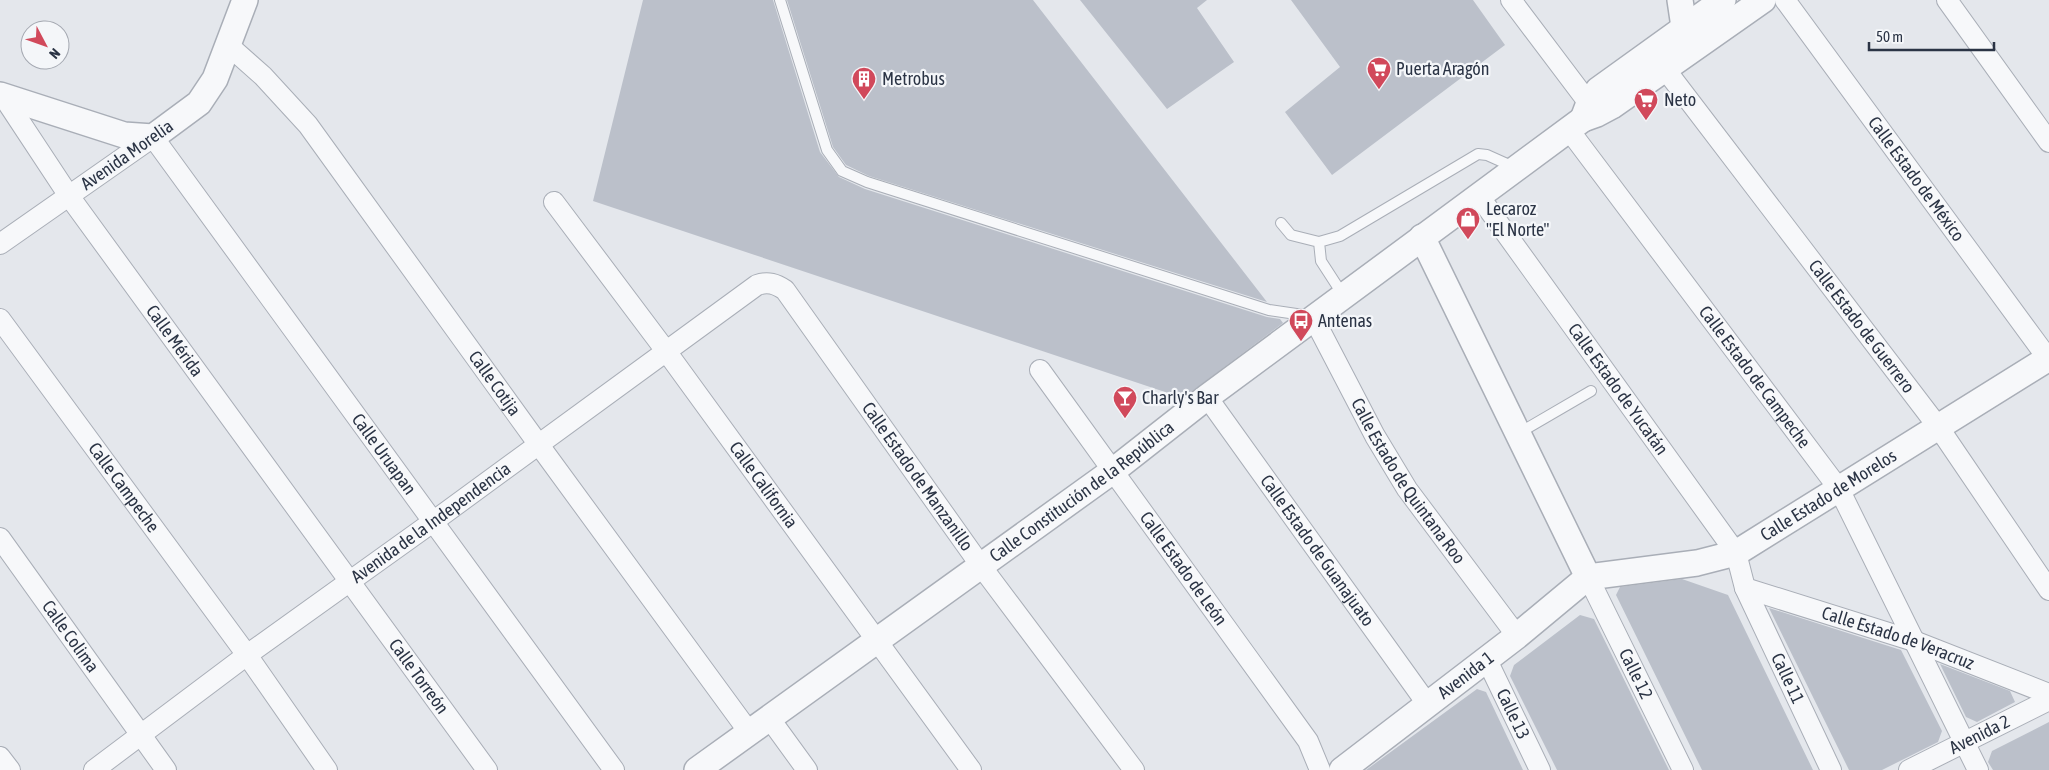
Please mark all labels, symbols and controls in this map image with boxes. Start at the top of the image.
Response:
north arrow [20,20,70,70]
scale bar [1869,20,1994,52]
text: 50 m [1876,28,1903,45]
text: N [46,45,64,62]
supermarket icon: Puerta Aragón [1366,56,1392,90]
place label: Puerta Aragón [1396,58,1490,79]
building icon: Metrobus [851,66,877,100]
place label: Metrobus [882,68,945,89]
supermarket icon: Neto [1633,87,1659,121]
place label: Neto [1664,89,1696,110]
street label: Calle Estado de México [1864,112,1969,245]
street label: Avenida Morelia [77,115,177,194]
place label: Lecaroz "El Norte" [1486,198,1550,240]
shop icon: Lecaroz "El Norte" [1455,206,1481,240]
street label: Calle Estado de Guerrero [1805,256,1919,397]
street label: Calle Mérida [142,301,208,380]
street label: Calle Estado de Campeche [1695,301,1815,452]
bus stop icon: Antenas [1288,308,1314,342]
place label: Antenas [1318,310,1372,331]
street label: Calle Estado de Yucatán [1564,319,1673,459]
street label: Calle Cotija [465,347,525,420]
bar icon: Charly's Bar [1112,385,1138,419]
place label: Charly's Bar [1142,387,1219,408]
street label: Calle Estado de Quintana Roo [1347,394,1470,568]
street label: Calle Estado de Manzanillo [858,398,978,555]
street label: Calle Uruapan [348,409,421,498]
street label: Calle Constitución de la República [985,416,1178,566]
street label: Calle California [725,437,802,532]
street label: Calle Campeche [84,438,164,536]
street label: Calle Estado de Morelos [1756,445,1900,545]
street label: Avenida de la Independencia [347,458,514,587]
street label: Calle Estado de Guanajuato [1256,471,1379,630]
street label: Calle Estado de León [1136,507,1232,629]
street label: Calle Colima [38,596,104,676]
street label: Calle Estado de Veracruz [1819,602,1978,674]
street label: Calle Torreón [385,634,453,718]
street label: Calle 12 [1615,645,1657,702]
street label: Avenida 1 [1433,647,1498,703]
street label: Calle 11 [1767,650,1809,707]
street label: Calle 13 [1492,685,1534,742]
street label: Avenida 2 [1946,710,2013,758]

